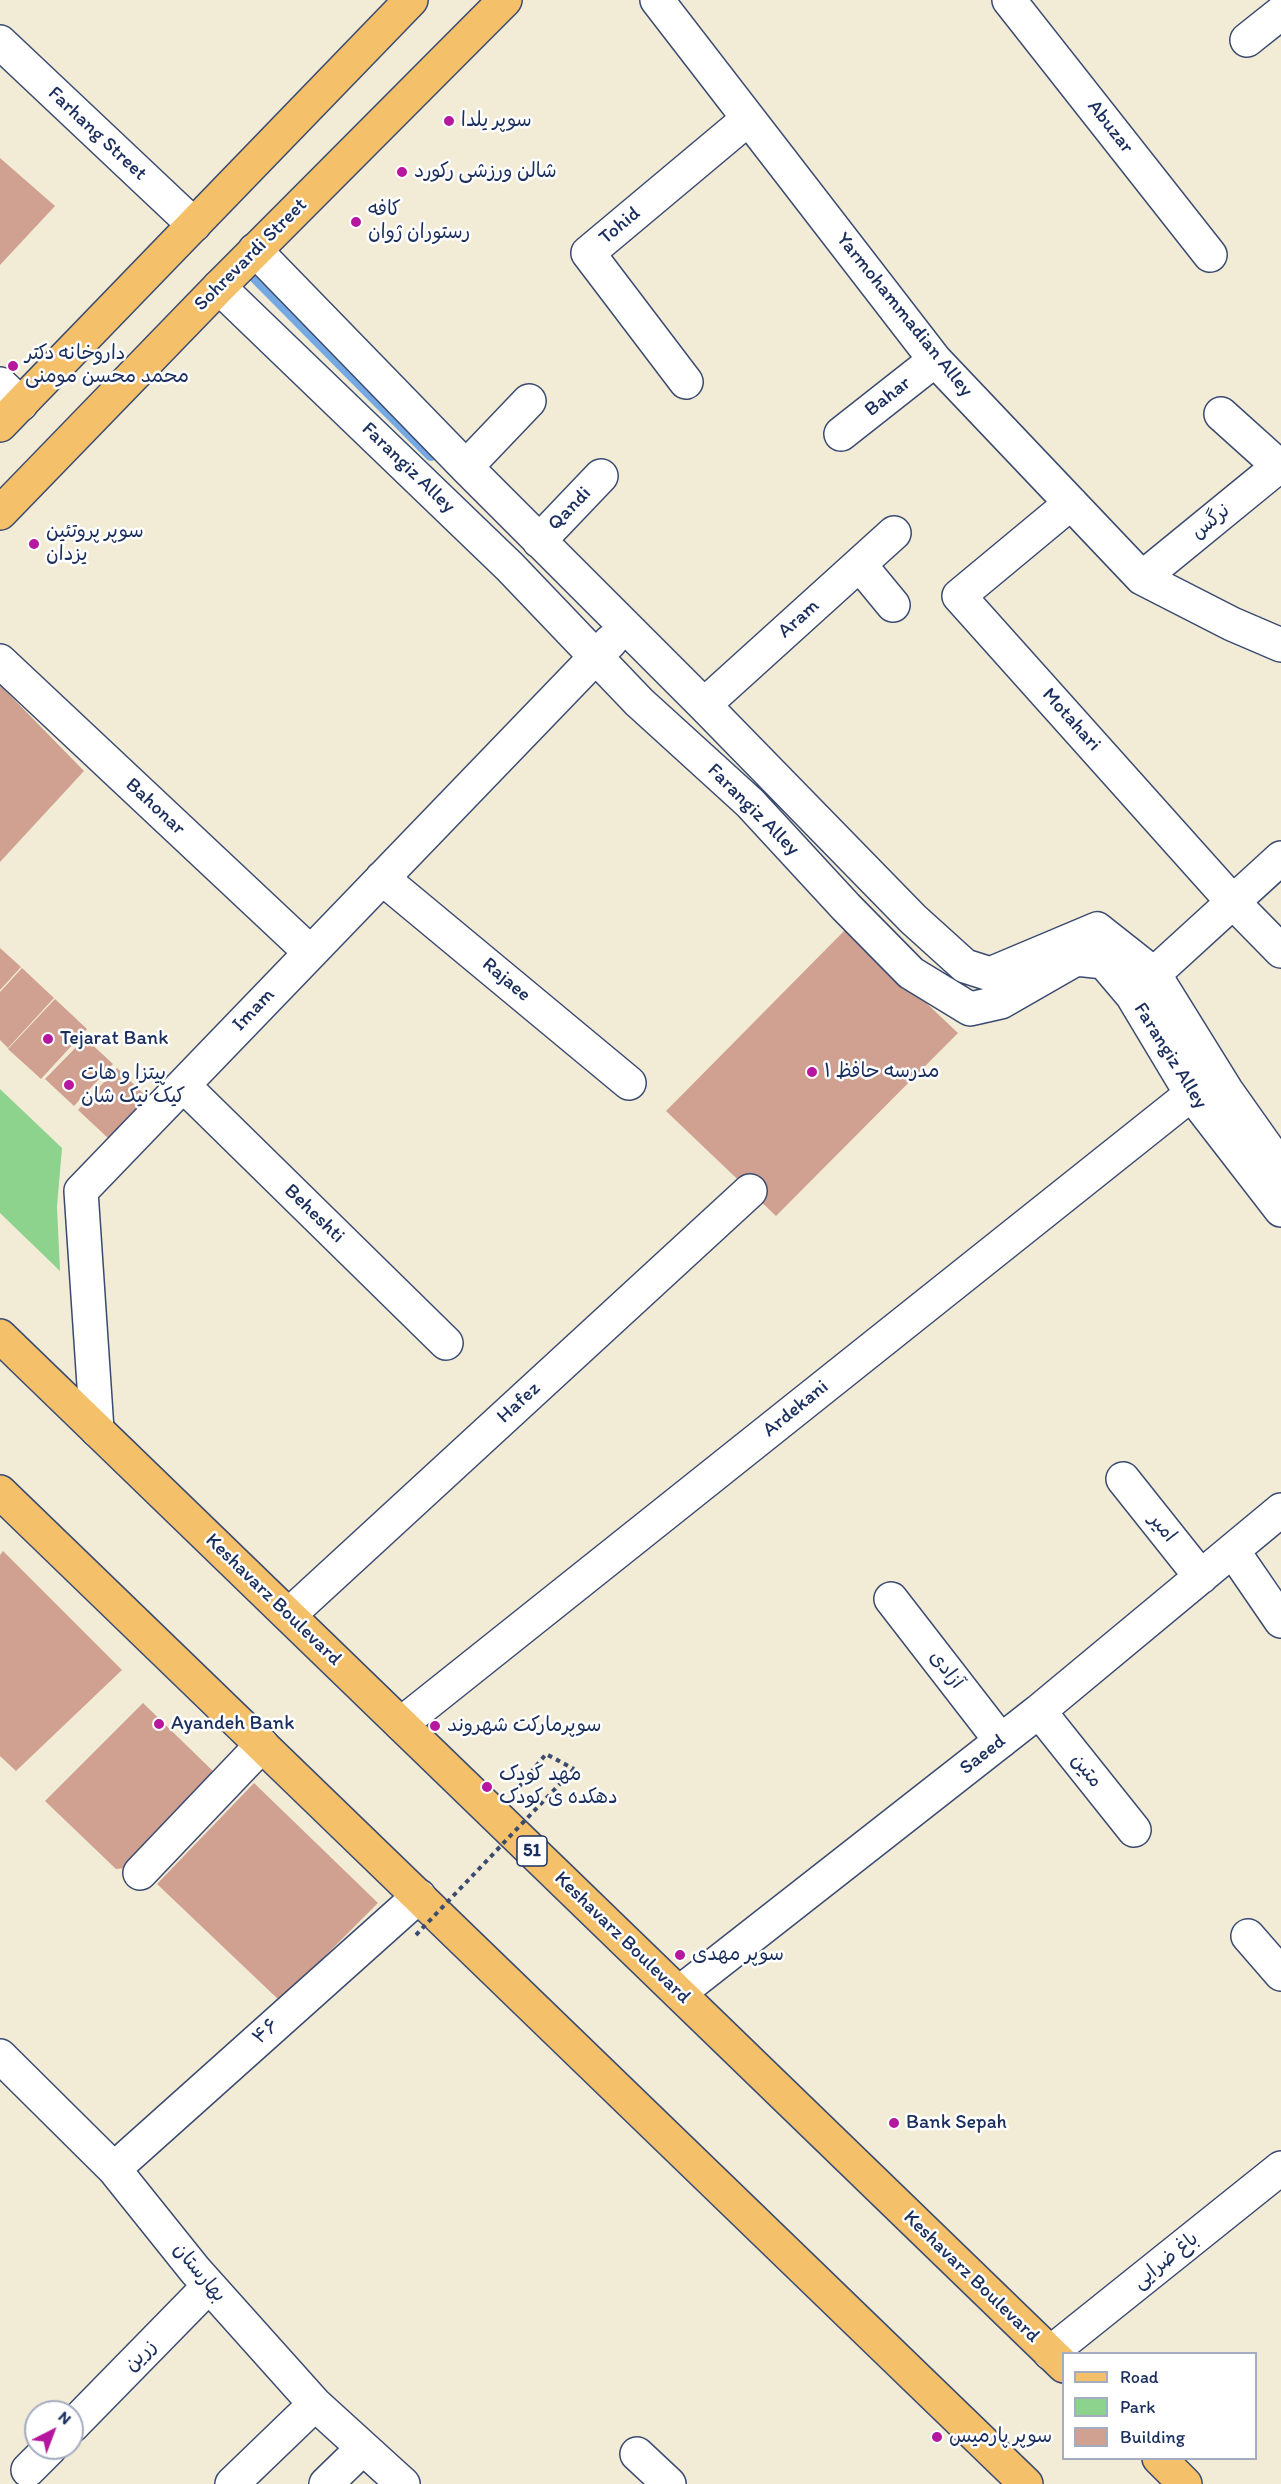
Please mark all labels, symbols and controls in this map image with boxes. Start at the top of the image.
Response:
street label: Farhang Street [42,82,152,186]
street label: Abuzar [1082,96,1138,158]
place label: سوپر یلدا [461,109,532,133]
marker: سوپر یلدا [442,114,456,128]
place label: شالن ورزشی رکورد [414,160,557,184]
marker: شالن ورزشی رکورد [395,165,409,179]
street label: Sohrevardi Street [189,193,313,317]
place label: کافه رستوران ژوان [368,198,470,245]
street label: Tohid [595,202,645,250]
marker: کافه رستوران ژوان [349,215,363,229]
street label: Yarmohammadian Alley [830,228,978,402]
place label: داروخانه دکتر محمد محسن مومنی [25,342,189,389]
marker: داروخانه دکتر محمد محسن مومنی [6,359,20,373]
street label: Bahar [860,372,916,422]
street label: Farangiz Alley [356,417,460,519]
street label: Qandi [543,482,597,536]
street label: نرگس [1187,499,1235,545]
place label: سوپر پروتئین یزدان [46,520,144,567]
marker: سوپر پروتئین یزدان [27,537,41,551]
street label: Aram [773,594,825,644]
street label: Motahari [1036,683,1106,757]
street label: Farangiz Alley [702,759,804,861]
street label: Bahonar [120,773,190,841]
street label: Rajaee [477,953,535,1007]
street label: Imam [228,983,280,1037]
street label: Farangiz Alley [1128,998,1212,1114]
place label: Tejarat Bank [60,1027,168,1051]
marker: Tejarat Bank [41,1032,55,1046]
place label: مدرسه حافظ ۱ [824,1060,939,1084]
place label: پیتزا و هات کیک نیک شان [81,1062,185,1109]
marker: مدرسه حافظ ۱ [805,1065,819,1079]
marker: پیتزا و هات کیک نیک شان [62,1078,76,1092]
street label: Beheshti [279,1179,349,1249]
street label: Ardekani [758,1375,834,1443]
street label: Hafez [492,1377,546,1429]
street label: امیر [1143,1508,1181,1548]
street label: Keshavarz Boulevard [200,1529,346,1671]
street label: آزادی [924,1646,968,1694]
place label: Ayandeh Bank [171,1712,294,1736]
place label: سوپرمارکت شهروند [447,1714,601,1738]
marker: Ayandeh Bank [152,1717,166,1731]
marker: سوپرمارکت شهروند [428,1719,442,1733]
street label: Saeed [955,1730,1011,1780]
street label: متین [1065,1749,1107,1793]
place label: مهد کودک دهکده ی کودک [499,1763,618,1810]
marker: مهد کودک دهکده ی کودک [480,1780,494,1794]
road number: 51 [517,1836,547,1866]
street label: Keshavarz Boulevard [549,1867,695,2009]
place label: سوپر مهدی [692,1943,784,1967]
marker: سوپر مهدی [673,1948,687,1962]
street label: ۴۶ [248,2014,284,2050]
place label: Bank Sepah [906,2111,1007,2135]
marker: Bank Sepah [887,2116,901,2130]
street label: Keshavarz Boulevard [898,2206,1044,2348]
street label: باغ ضرایی [1128,2227,1204,2295]
street label: بهارستان [167,2238,231,2308]
street label: زرین [120,2335,162,2377]
legend [1062,2352,1257,2460]
text: Road [1120,2366,1159,2388]
text: Park [1120,2396,1155,2418]
north arrow [24,2400,84,2460]
text: N [55,2407,75,2428]
place label: سوپر پارمیس [949,2425,1052,2449]
text: Building [1120,2426,1185,2448]
marker: سوپر پارمیس [930,2430,944,2444]

